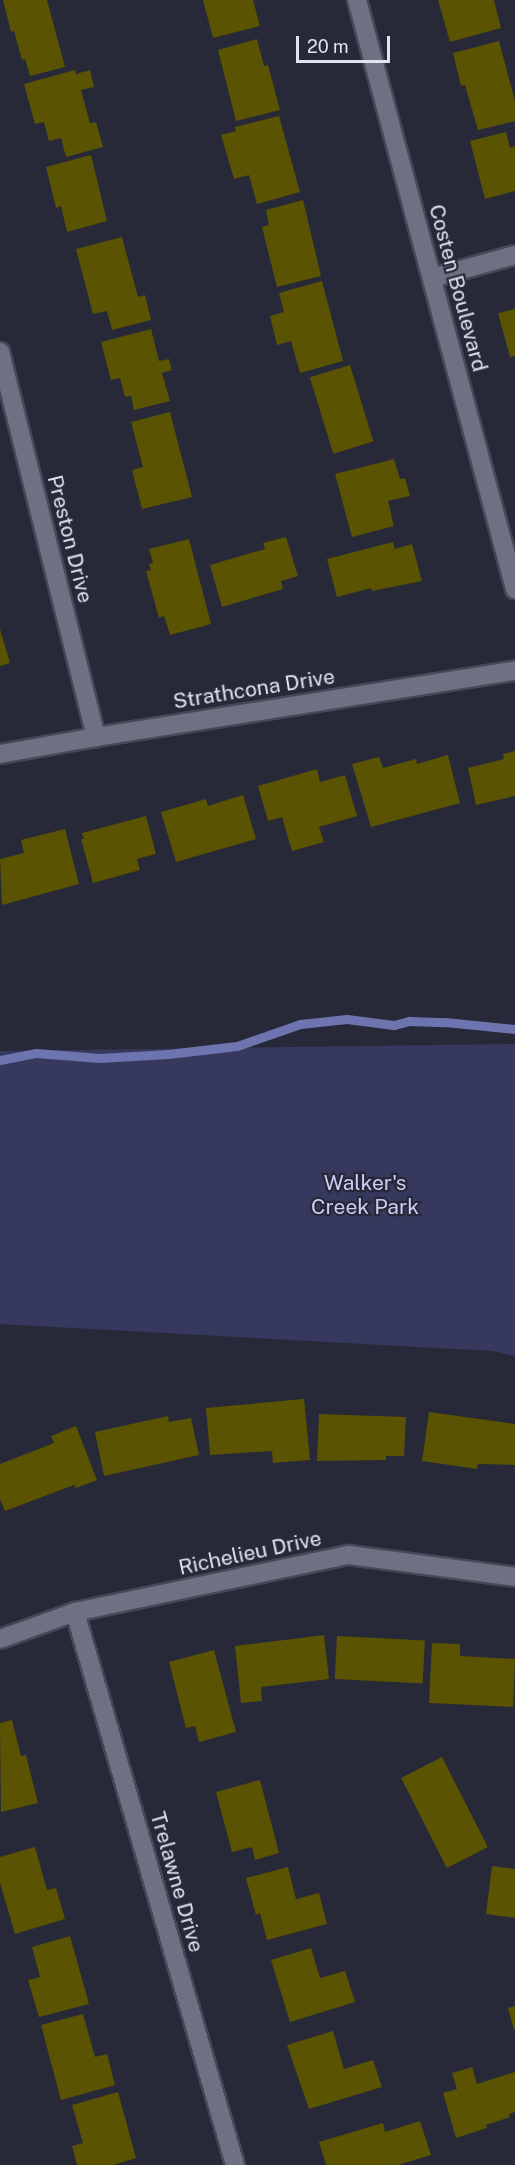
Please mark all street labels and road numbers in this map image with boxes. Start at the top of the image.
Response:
street label: Costen Boulevard [424,202,492,374]
street label: Preston Drive [42,472,98,606]
street label: Strathcona Drive [171,664,337,714]
street label: Richelieu Drive [176,1526,324,1580]
street label: Trelawne Drive [145,1809,209,1955]

